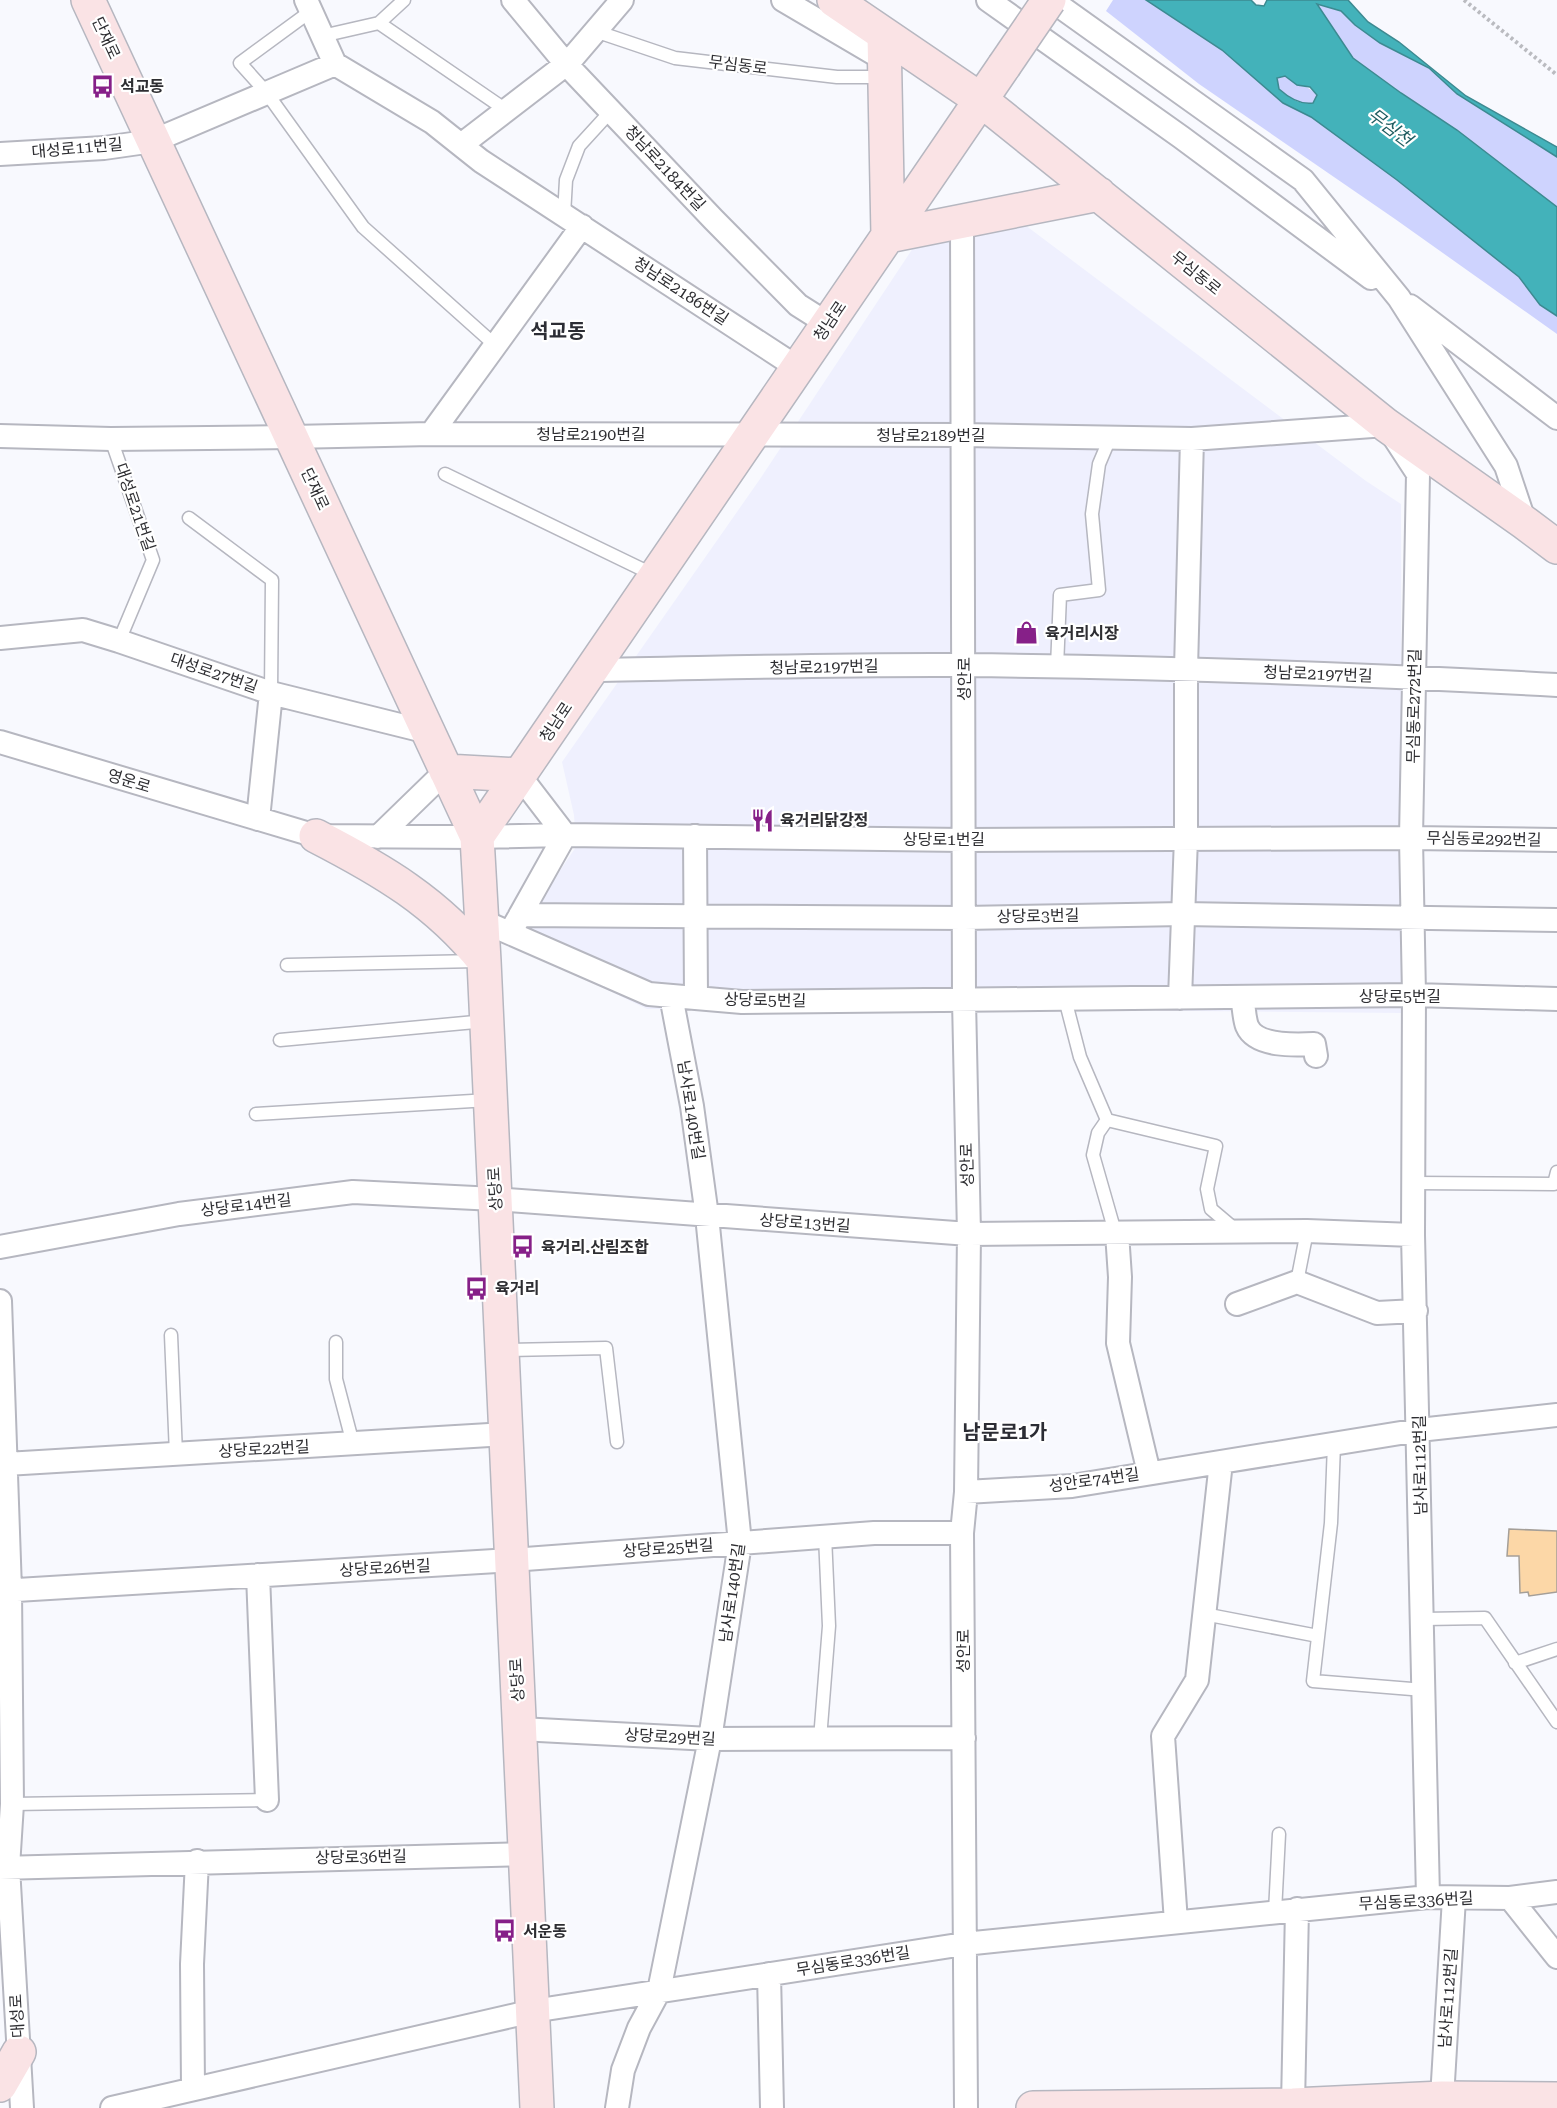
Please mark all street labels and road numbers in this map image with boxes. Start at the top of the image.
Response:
street label: 단재로 [88,14,124,62]
street label: 무심동로 [708,52,769,78]
street label: 청남로2184번길 [621,121,709,215]
street label: 대성로11번길 [31,135,123,161]
street label: 무심동로 [1167,247,1225,299]
street label: 청남로2186번길 [630,253,732,329]
street label: 청남로 [810,297,850,345]
street label: 청남로2190번길 [536,425,646,444]
street label: 청남로2189번길 [876,426,986,445]
street label: 대성로21번길 [111,461,159,553]
street label: 단재로 [297,465,333,513]
street label: 무심동로272번길 [1403,648,1425,764]
street label: 대성로27번길 [168,649,260,697]
street label: 청남로2197번길 [769,657,879,677]
street label: 성안로 [955,657,974,701]
street label: 청남로2197번길 [1263,663,1373,685]
street label: 청남로 [536,698,576,746]
street label: 영운로 [105,765,153,797]
street label: 무심동로292번길 [1426,828,1542,850]
street label: 상당로1번길 [903,830,985,849]
street label: 상당로3번길 [997,906,1079,926]
street label: 상당로5번길 [1359,987,1441,1006]
street label: 상당로5번길 [724,990,806,1010]
street label: 남사로140번길 [674,1059,708,1161]
street label: 성안로 [957,1142,977,1187]
street label: 상당로 [484,1166,506,1212]
street label: 상당로14번길 [199,1190,293,1220]
street label: 상당로13번길 [759,1210,851,1236]
street label: 남사로112번길 [1410,1415,1430,1515]
street label: 상당로22번길 [218,1437,310,1461]
street label: 성안로74번길 [1047,1464,1141,1496]
street label: 상당로25번길 [622,1535,714,1561]
street label: 남사로140번길 [716,1542,748,1644]
street label: 상당로26번길 [339,1556,431,1580]
street label: 성안로 [954,1629,973,1673]
street label: 상당로 [506,1657,528,1703]
street label: 상당로29번길 [624,1725,716,1749]
street label: 상당로36번길 [315,1847,407,1867]
street label: 무심동로336번길 [1358,1888,1474,1914]
street label: 무심동로336번길 [795,1943,911,1979]
street label: 남사로112번길 [1435,1947,1461,2049]
street label: 대성로 [6,1993,28,2039]

